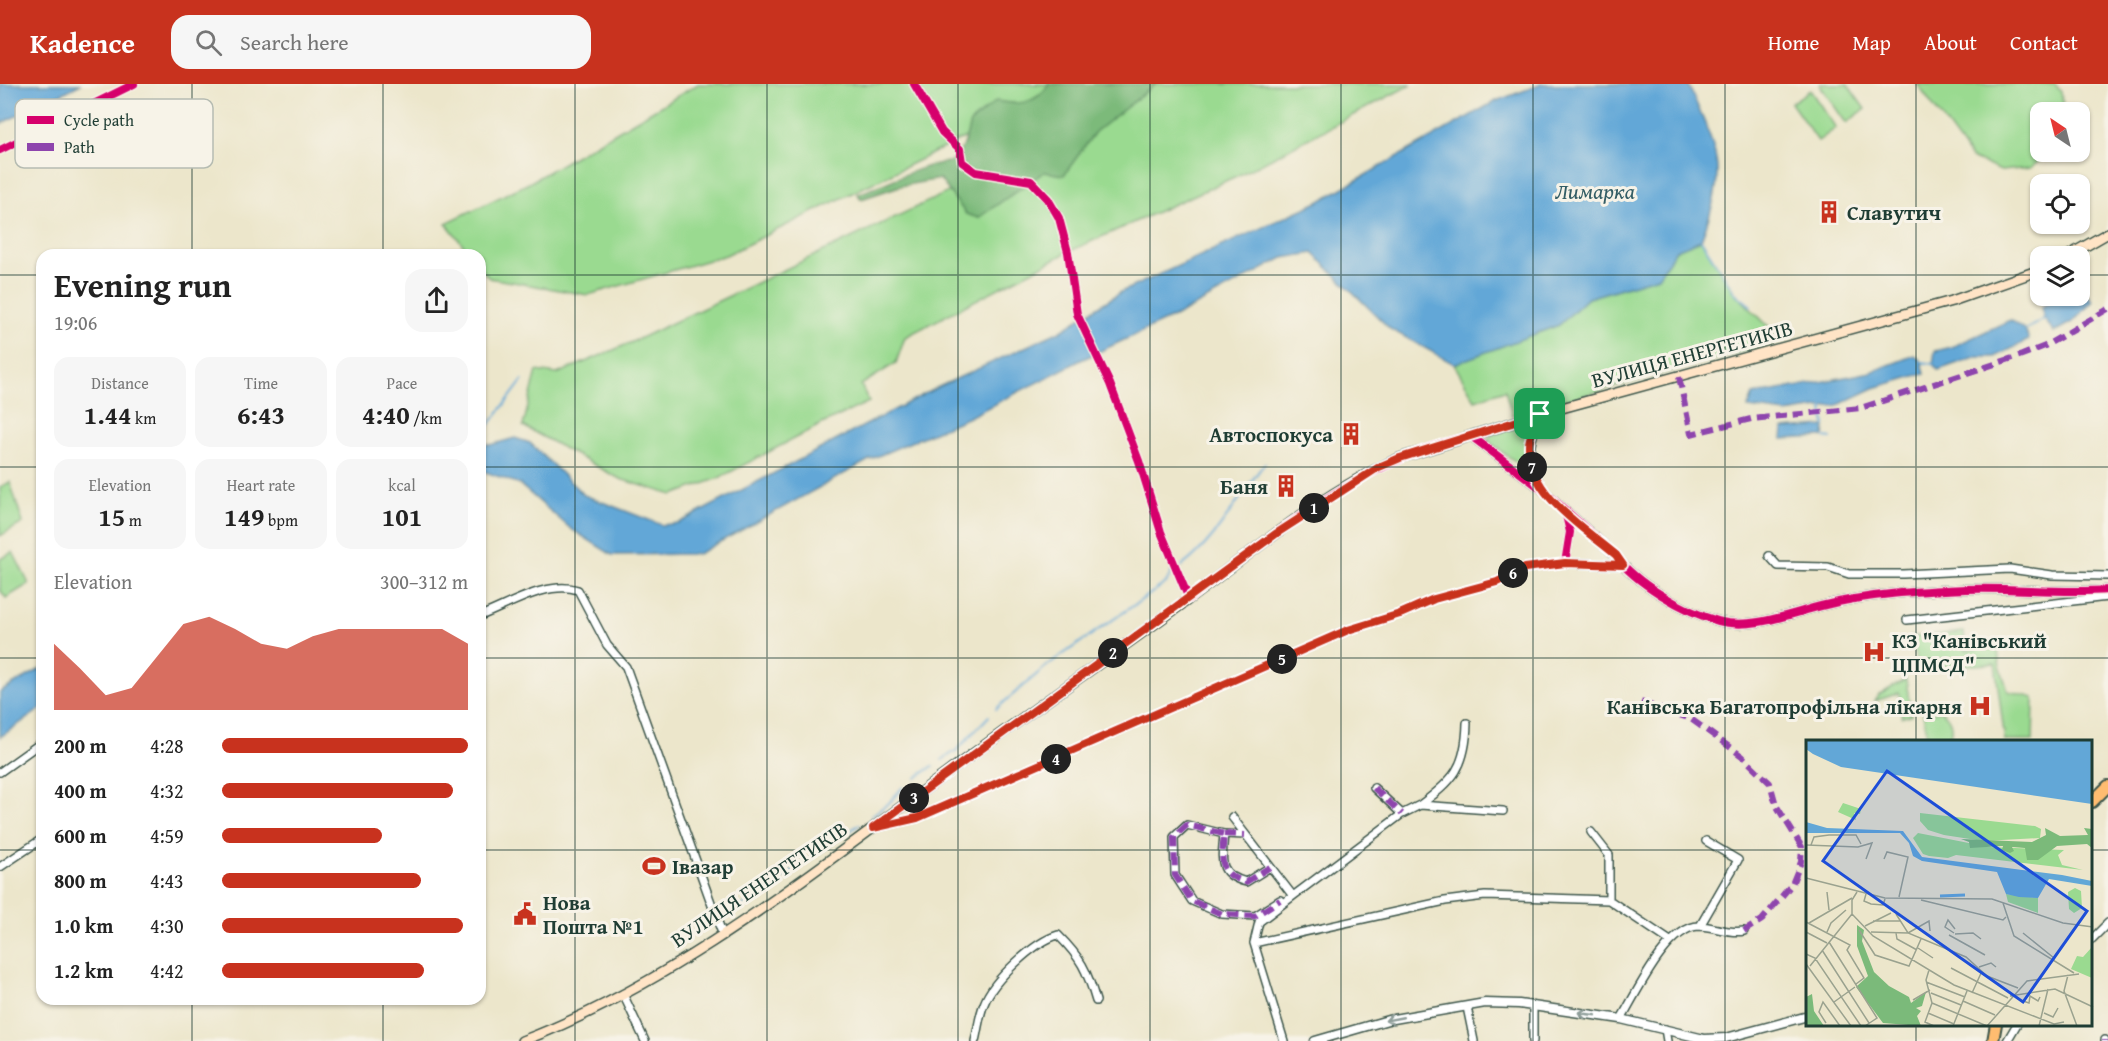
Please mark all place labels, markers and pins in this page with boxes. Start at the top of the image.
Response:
place label: Славутич [1847,197,1941,228]
building icon: Славутич [1816,199,1842,225]
pin [1514,388,1565,439]
place label: Автоспокуса [1209,419,1333,450]
building icon: Автоспокуса [1338,421,1364,447]
pin: 7 [1517,452,1547,482]
place label: Баня [1220,471,1268,502]
building icon: Баня [1273,473,1299,499]
pin: 1 [1299,493,1329,523]
pin: 6 [1498,558,1528,588]
place label: КЗ "Канівський ЦПМСД" [1892,625,2047,680]
pin: 2 [1098,638,1128,668]
hospital icon: КЗ "Канівський ЦПМСД" [1861,639,1887,665]
pin: 5 [1267,644,1297,674]
place label: Канівська Багатопрофільна лікарня [1607,691,1962,722]
hospital icon: Канівська Багатопрофільна лікарня [1967,693,1993,719]
pin: 4 [1041,744,1071,774]
pin: 3 [899,783,929,813]
place label: Івазар [672,851,734,882]
sports icon: Івазар [641,853,667,879]
place label: Нова Пошта №1 [543,887,644,942]
public building icon: Нова Пошта №1 [512,901,538,927]

